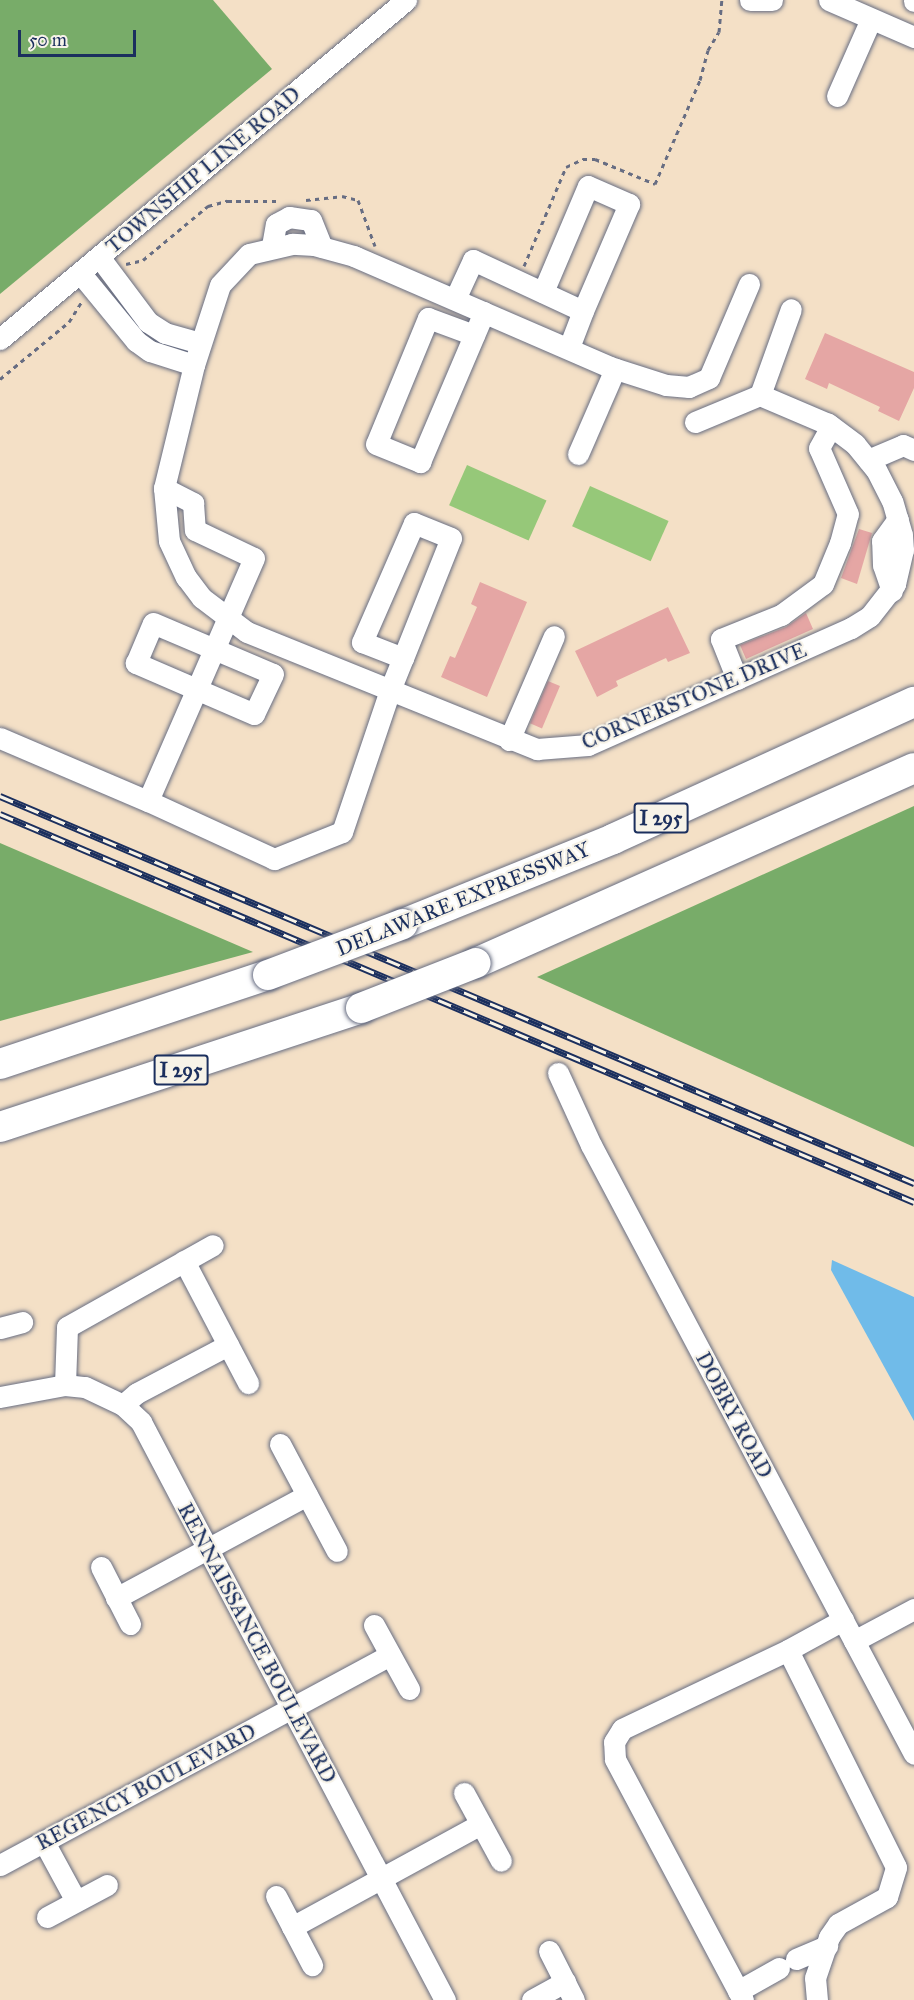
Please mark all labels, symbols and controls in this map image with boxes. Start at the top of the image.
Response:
scale bar [21,18,140,56]
text: 50 m [29,29,67,51]
street label: TOWNSHIP LINE ROAD [101,81,305,259]
street label: CORNERSTONE DRIVE [578,637,810,755]
road number: I 295 [632,801,690,835]
street label: DELAWARE EXPRESSWAY [332,836,594,962]
road number: I 295 [152,1053,210,1087]
street label: DOBRY ROAD [690,1348,778,1482]
street label: RENNAISSANCE BOULEVARD [172,1499,342,1787]
street label: REGENCY BOULEVARD [32,1718,260,1856]

